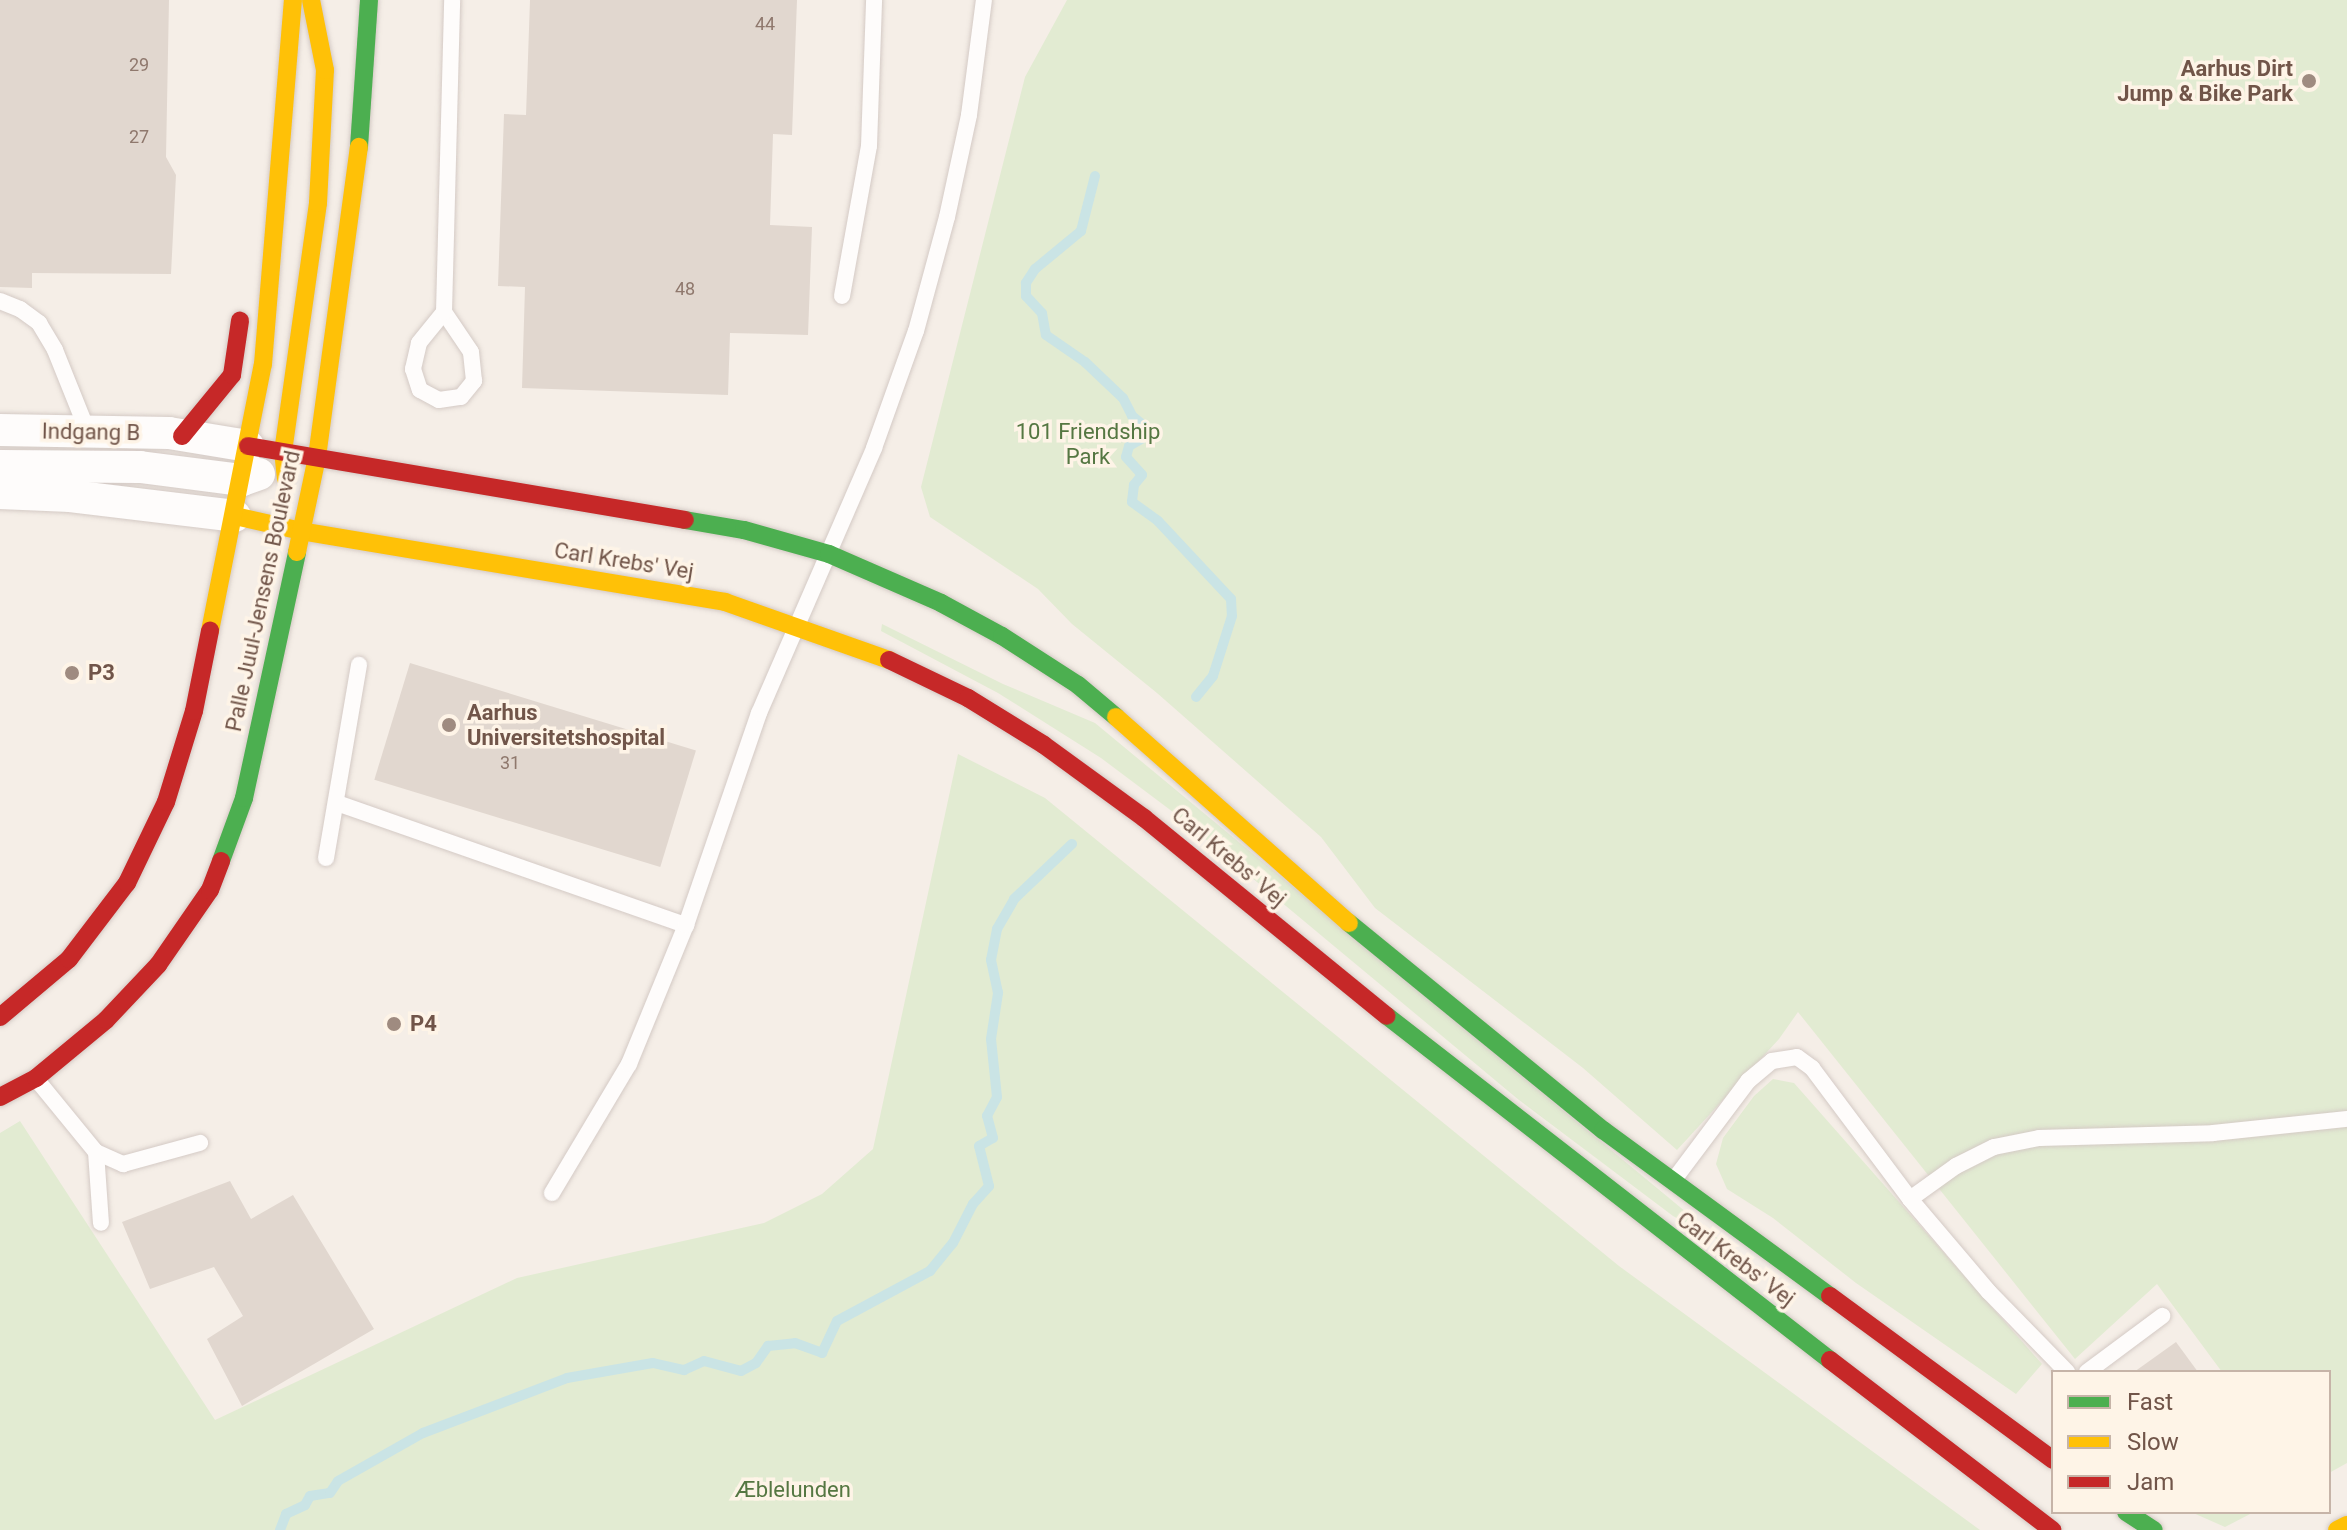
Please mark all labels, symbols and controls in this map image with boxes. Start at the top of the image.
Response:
house number: 44 [755,13,775,35]
house number: 29 [129,54,149,76]
place label: Aarhus Dirt Jump & Bike Park [2117,55,2293,106]
marker: Aarhus Dirt Jump & Bike Park [2300,72,2318,90]
house number: 27 [129,126,149,148]
house number: 48 [675,278,695,300]
street label: Indgang B [42,418,140,446]
park label: 101 Friendship Park [1016,418,1160,470]
street label: Palle Juul-Jensens Boulevard [220,448,306,734]
street label: Carl Krebs' Vej [552,537,696,585]
place label: P3 [88,660,115,686]
marker: P3 [63,664,81,682]
place label: Aarhus Universitetshospital [467,699,665,750]
marker: Aarhus Universitetshospital [438,714,460,736]
house number: 31 [500,752,520,774]
street label: Carl Krebs' Vej [1167,802,1291,912]
place label: P4 [410,1011,437,1037]
marker: P4 [385,1015,403,1033]
street label: Carl Krebs' Vej [1672,1206,1800,1312]
legend [2051,1370,2331,1514]
text: Fast [2127,1388,2173,1416]
text: Slow [2127,1428,2179,1456]
text: Jam [2127,1468,2174,1496]
park label: Æblelunden [735,1477,851,1503]

